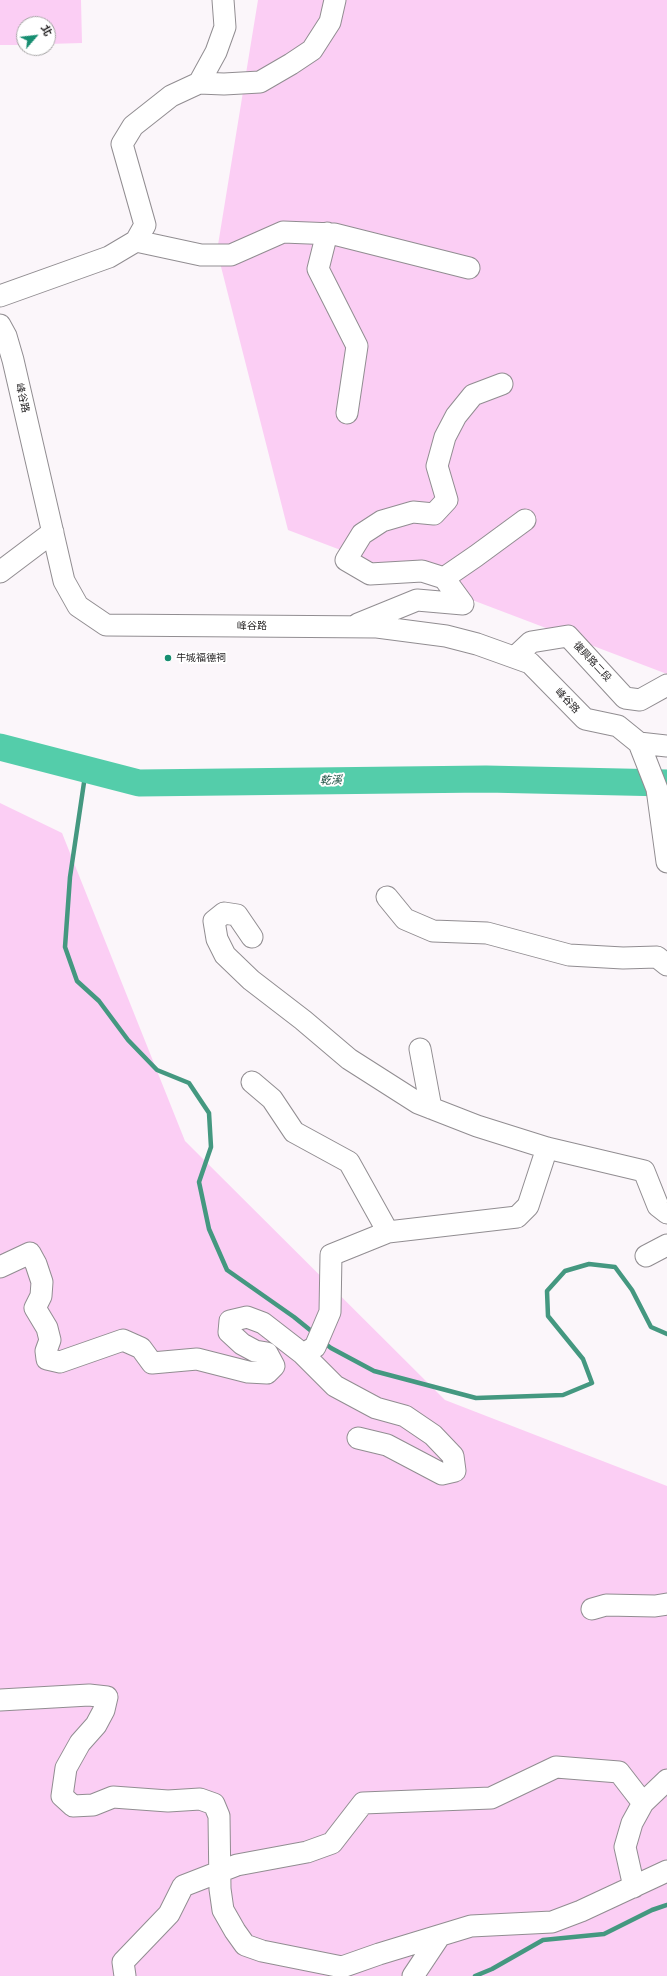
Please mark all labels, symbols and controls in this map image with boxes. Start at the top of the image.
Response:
north arrow [16,16,56,56]
text: 北 [38,23,54,39]
street label: 峰谷路 [13,382,31,414]
street label: 峰谷路 [237,620,267,632]
street label: 復興路二段 [571,640,613,684]
place label: 牛城福德祠 [176,652,226,664]
marker: 牛城福德祠 [163,653,173,663]
street label: 峰谷路 [552,686,582,716]
water label: 乾溪 [320,774,342,788]

